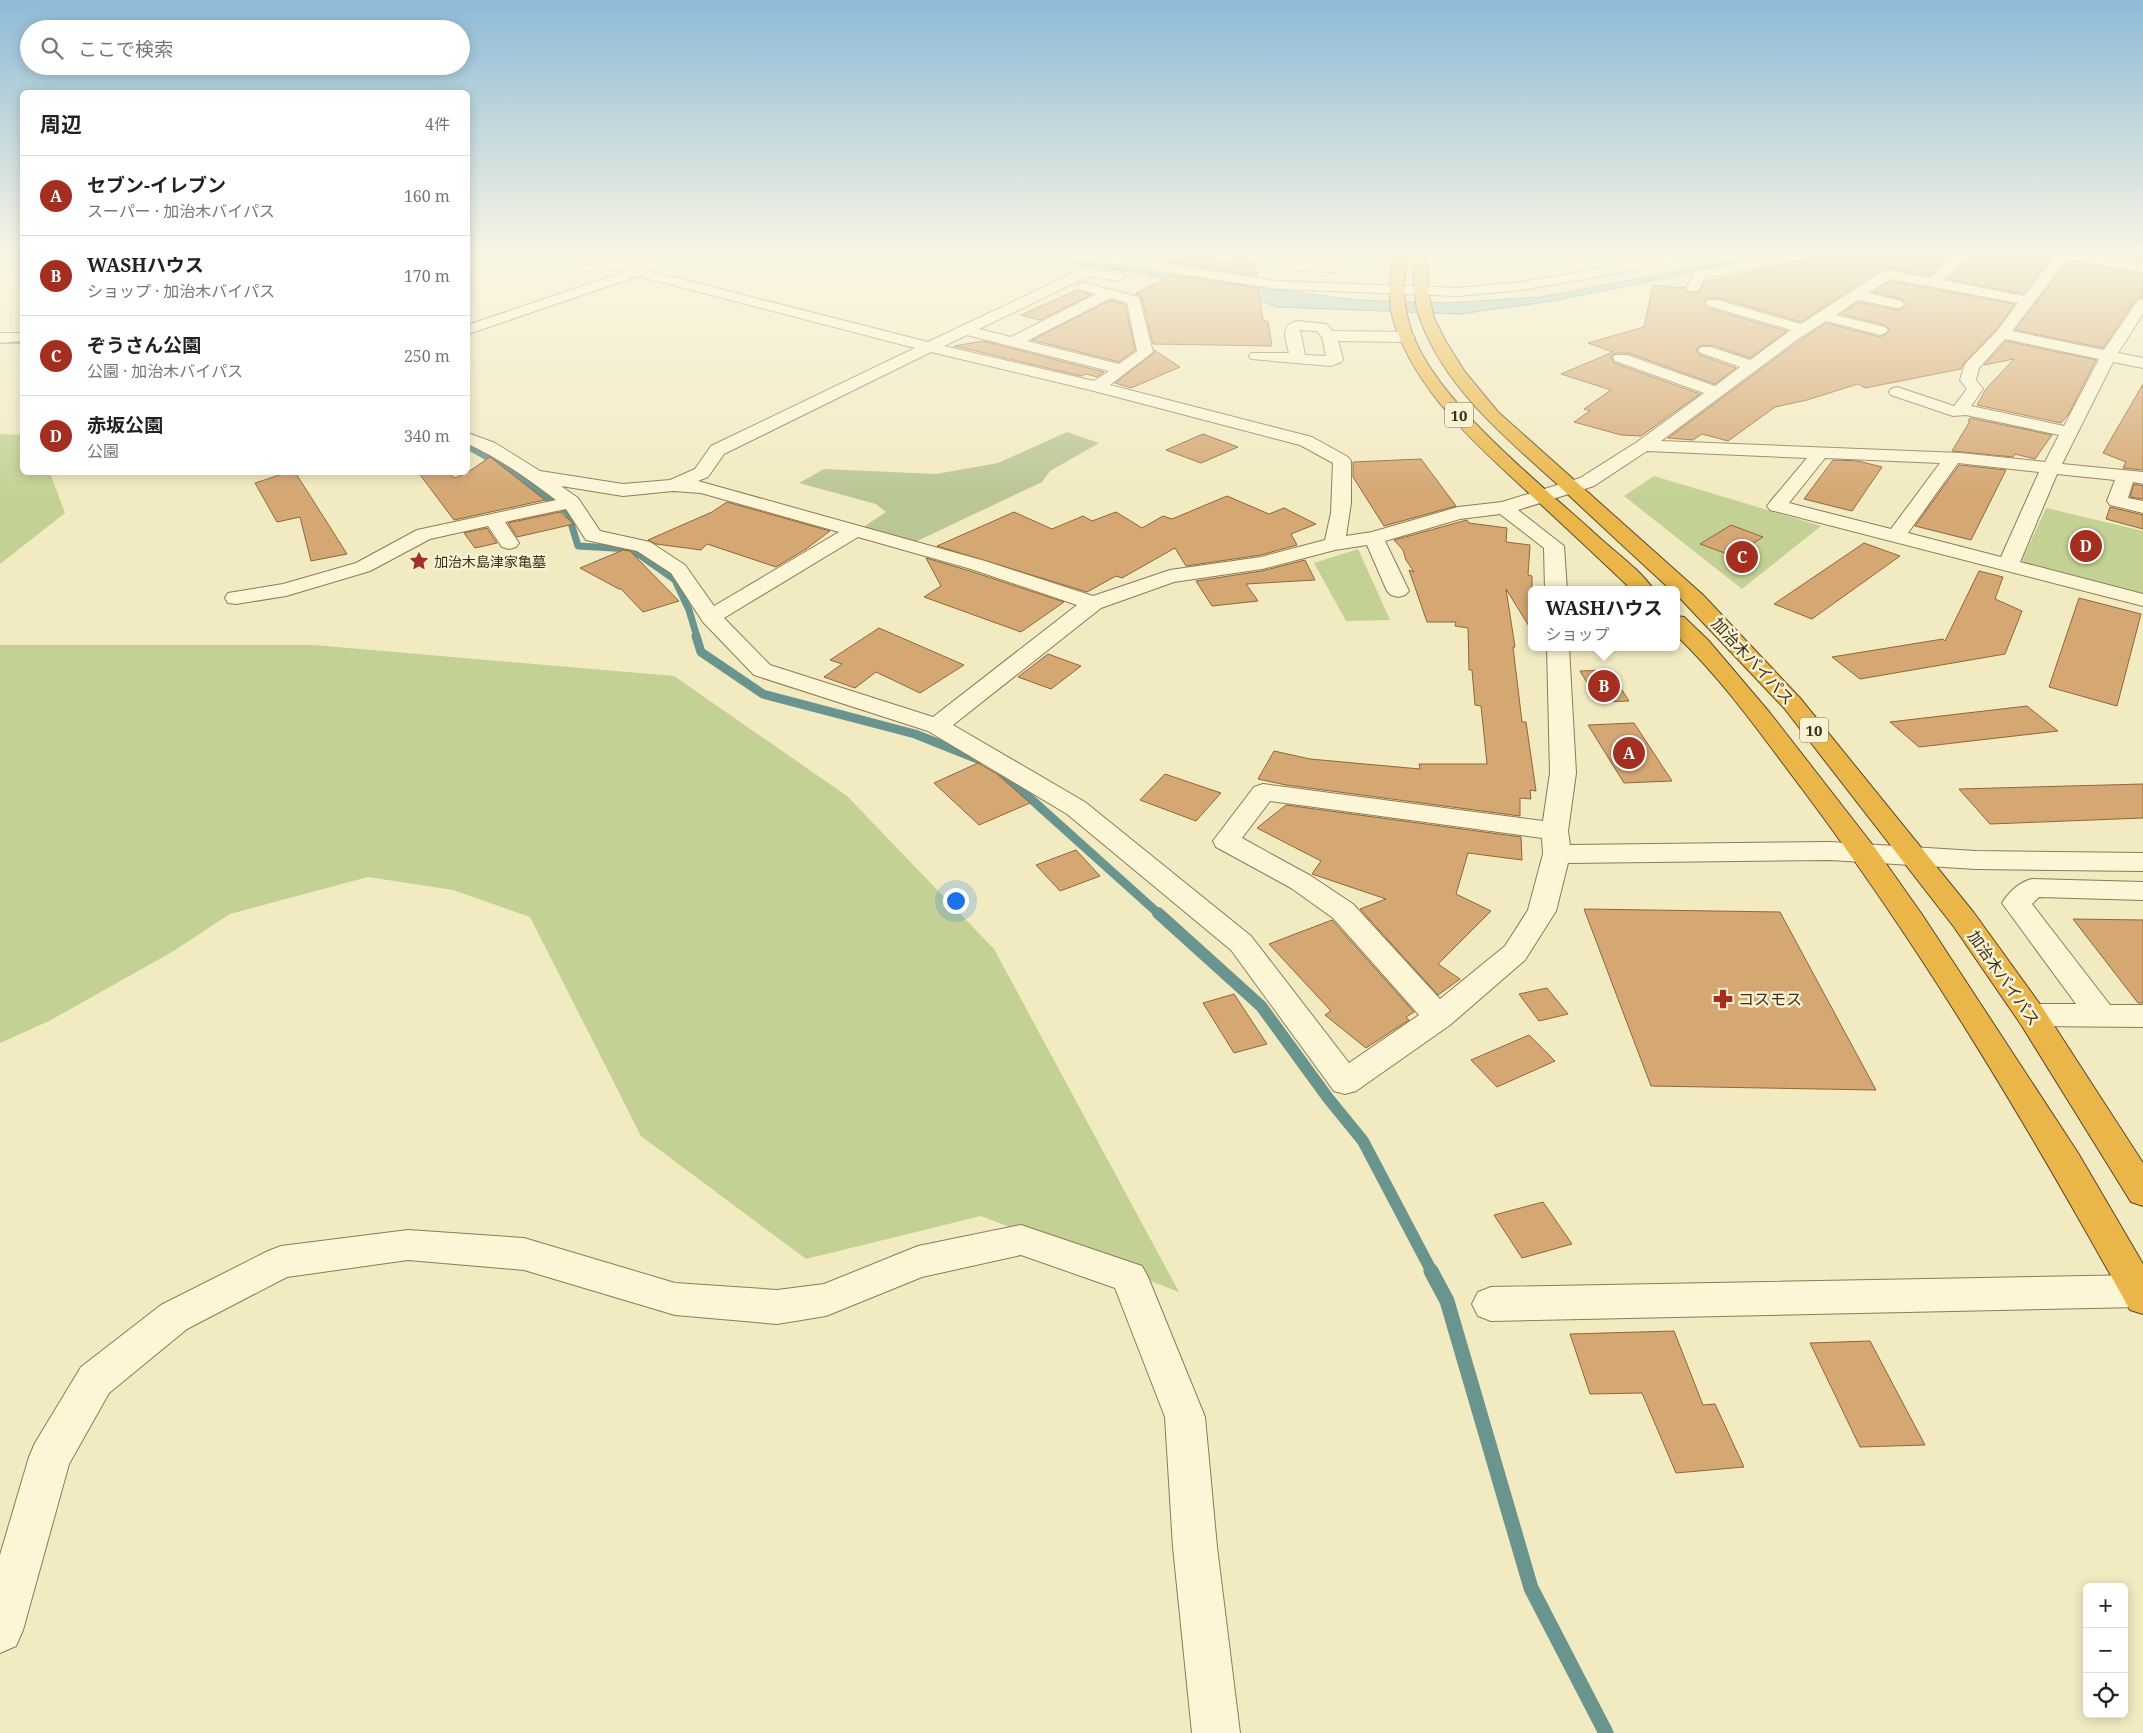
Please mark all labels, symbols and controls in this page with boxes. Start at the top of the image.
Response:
search box [20,20,470,75]
icon: search [38,34,66,62]
text: ここで検索 [78,36,173,62]
text: 周辺 [40,110,82,138]
text: 4件 [425,113,450,135]
text: セブン-イレブン [87,172,226,198]
text: A [50,185,62,207]
text: 160 m [404,185,450,207]
text: スーパー · 加治木バイパス [87,200,275,222]
text: WASHハウス [87,252,204,278]
text: B [51,265,61,287]
text: 170 m [404,265,450,287]
text: ショップ · 加治木バイパス [87,280,275,302]
text: ぞうさん公園 [87,332,201,358]
text: C [51,345,61,367]
text: 250 m [404,345,450,367]
text: 公園 · 加治木バイパス [87,360,243,382]
road number: 10 [1445,402,1473,428]
text: 赤坂公園 [87,412,163,438]
text: D [50,425,62,447]
text: 340 m [404,425,450,447]
text: 公園 [87,440,119,462]
pin: D [2070,527,2102,565]
pin: C [1726,538,1758,576]
place icon: 加治木島津家亀墓 [408,550,430,572]
place label: 加治木島津家亀墓 [434,552,546,571]
popup [1528,586,1680,651]
text: WASHハウス [1546,595,1662,621]
street label: 加治木バイパス [1707,613,1799,709]
text: ショップ [1546,623,1610,645]
pin: B [1588,667,1620,705]
road number: 10 [1800,718,1828,742]
pin: A [1613,734,1645,772]
your location [943,888,969,914]
street label: 加治木バイパス [1963,926,2045,1030]
pharmacy icon: コスモス [1712,988,1734,1010]
place label: コスモス [1738,988,1802,1010]
map controls [2083,1583,2128,1718]
button: + [2083,1583,2128,1628]
button: − [2083,1628,2128,1673]
button: locate [2083,1673,2128,1718]

